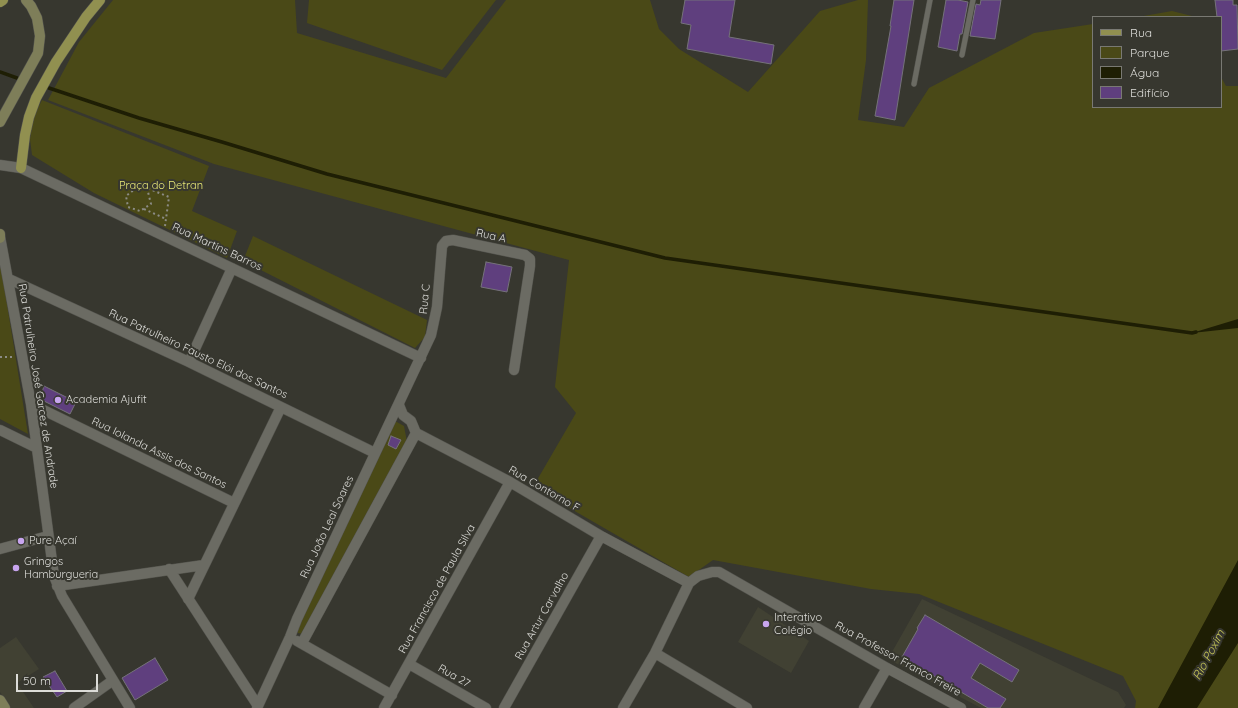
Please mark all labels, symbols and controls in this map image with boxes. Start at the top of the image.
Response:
legend [1092,16,1222,108]
text: Rua [1130,25,1152,40]
text: Parque [1130,45,1170,60]
text: Água [1130,65,1159,80]
text: Edifício [1130,85,1170,100]
park label: Praça do Detran [119,179,203,193]
street label: Rua Martins Barros [170,220,264,274]
street label: Rua A [475,226,507,246]
street label: Rua Patrulheiro José Garcez de Andrade [15,283,61,489]
street label: Rua C [417,283,433,315]
street label: Rua Patrulheiro Fausto Elói dos Santos [106,307,290,401]
place label: Academia Ajufit [66,393,147,407]
marker: Academia Ajufit [53,395,63,405]
street label: Rua Iolanda Assis dos Santos [89,415,229,491]
street label: Rua Contorno F [506,463,582,515]
street label: Rua João Leal Soares [297,474,357,580]
street label: Rua Francisco de Paula Silva [396,522,478,656]
place label: Pure Açaí [29,534,77,548]
marker: Pure Açaí [16,536,26,546]
place label: Gringos Hamburgueria [24,555,98,581]
marker: Gringos Hamburgueria [11,563,21,573]
street label: Rua Artur Carvalho [512,570,572,662]
place label: Interativo Colégio [774,611,822,637]
marker: Interativo Colégio [761,619,771,629]
street label: Rua Professor Franco Freire [833,619,963,699]
water label: Rio Poxim [1190,628,1228,682]
street label: Rua 27 [436,662,472,690]
scale bar [18,666,100,692]
text: 50 m [23,673,51,688]

